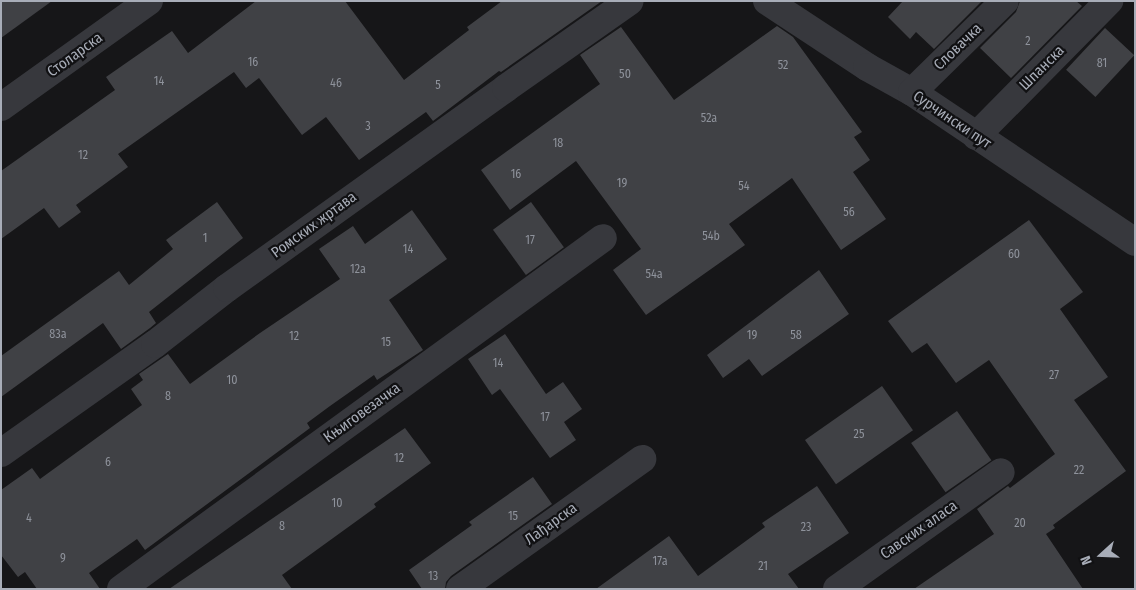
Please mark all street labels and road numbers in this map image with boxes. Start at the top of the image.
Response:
street label: Словачка [930,20,986,74]
street label: Столарска [44,29,106,81]
street label: Шпанска [1016,42,1068,94]
street label: Сурчински пут [909,87,995,153]
street label: Ромских жртава [268,188,360,262]
street label: Књиговезачка [320,379,404,447]
street label: Савских аласа [877,497,961,563]
street label: Лађарска [521,499,581,549]

